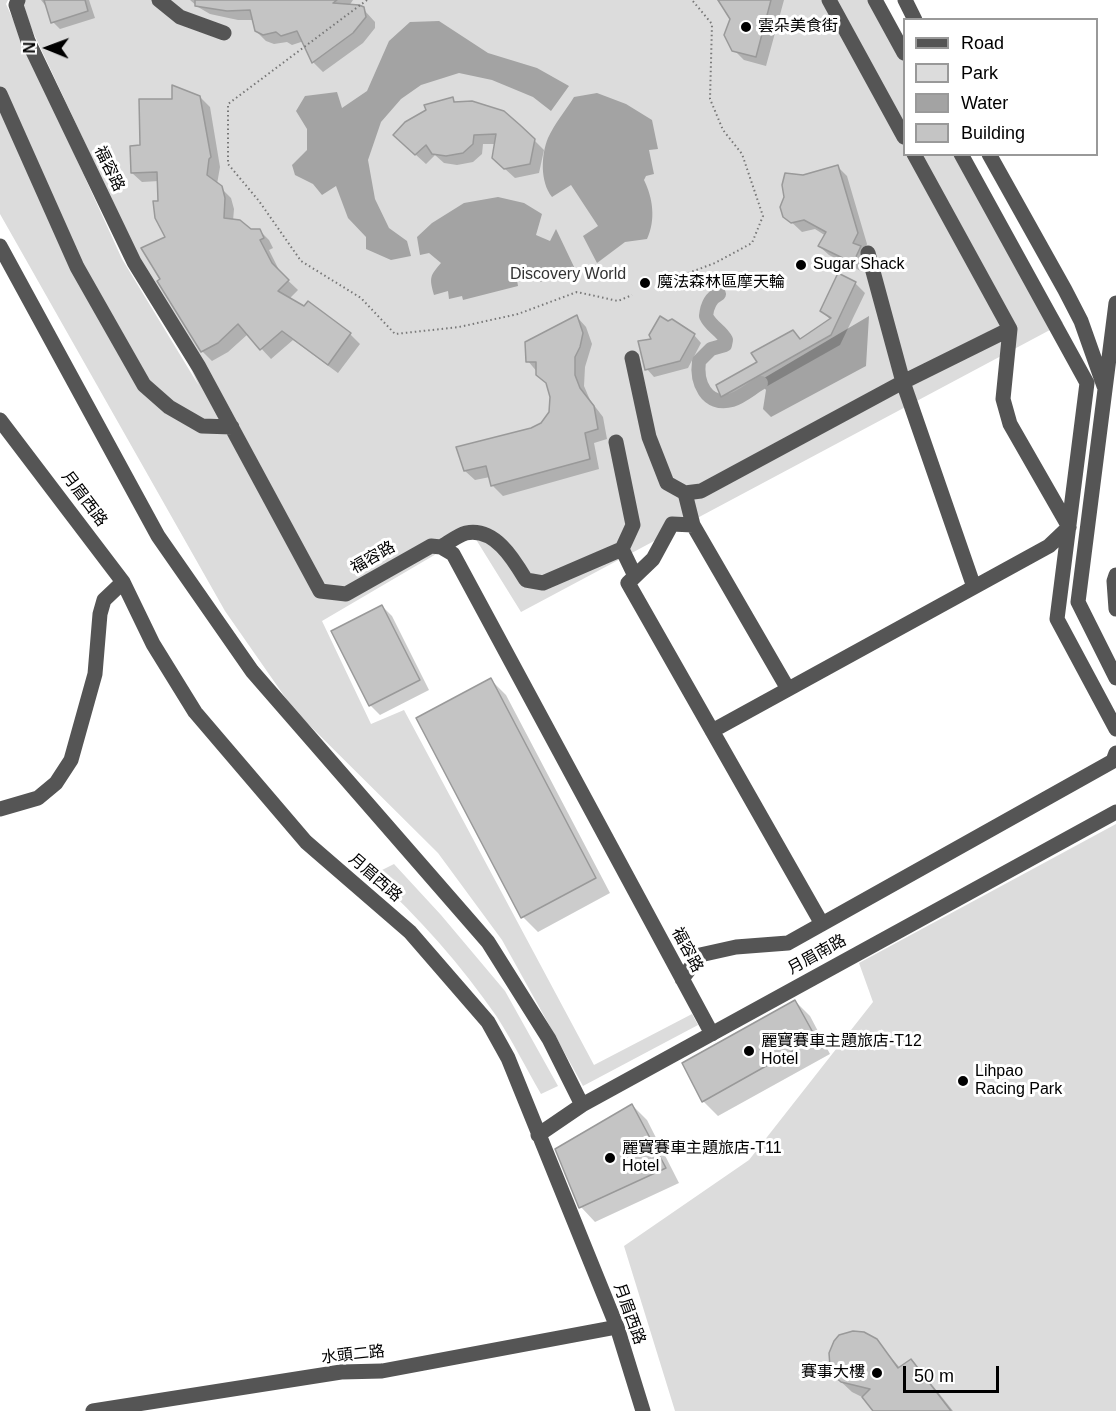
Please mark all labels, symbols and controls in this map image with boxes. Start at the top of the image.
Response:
place label: 雲朵美食街 [758,17,838,37]
north arrow [18,18,78,78]
legend [903,18,1098,156]
marker: 雲朵美食街 [739,20,753,34]
text: Road [961,33,1004,53]
text: N [21,42,38,54]
text: Park [961,63,998,83]
text: Water [961,93,1008,113]
text: Building [961,123,1025,143]
street label: 福容路 [90,143,128,195]
place label: Sugar Shack [813,255,905,275]
marker: Sugar Shack [794,258,808,272]
park label: Discovery World [510,265,626,285]
place label: 魔法森林區摩天輪 [657,273,785,293]
marker: 魔法森林區摩天輪 [638,276,652,290]
street label: 月眉西路 [57,468,111,530]
street label: 福容路 [347,538,399,578]
street label: 月眉西路 [345,850,405,906]
street label: 福容路 [667,924,707,976]
street label: 月眉南路 [784,931,850,979]
place label: 麗寶賽車主題旅店-T12 Hotel [761,1032,922,1070]
marker: 麗寶賽車主題旅店-T12 Hotel [742,1044,756,1058]
place label: Lihpao Racing Park [975,1062,1062,1100]
marker: Lihpao Racing Park [956,1074,970,1088]
place label: 麗寶賽車主題旅店-T11 Hotel [622,1139,782,1177]
marker: 麗寶賽車主題旅店-T11 Hotel [603,1151,617,1165]
street label: 月眉西路 [609,1281,649,1347]
street label: 水頭二路 [320,1342,386,1368]
scale bar [906,1354,1002,1392]
place label: 賽事大樓 [801,1363,865,1383]
marker: 賽事大樓 [870,1366,884,1380]
text: 50 m [914,1366,954,1386]

